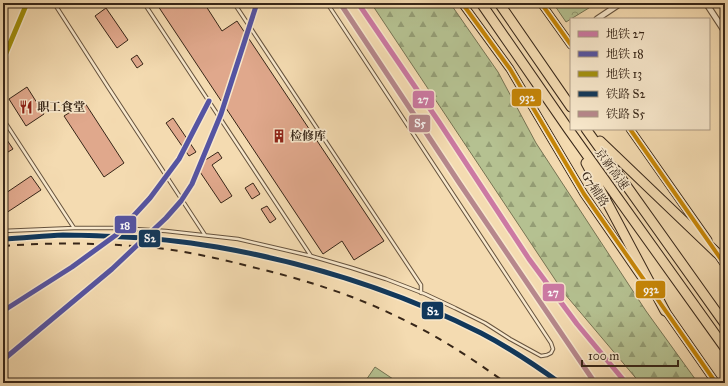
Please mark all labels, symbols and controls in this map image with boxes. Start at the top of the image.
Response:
legend [570,18,710,130]
text: 地铁 27 [606,27,645,41]
text: 地铁 18 [606,47,644,61]
text: 地铁 13 [606,67,642,81]
text: 铁路 S2 [606,87,645,101]
line badge: 932 [511,88,542,107]
line badge: 27 [412,90,435,109]
text: 932 [519,91,535,105]
text: 27 [418,93,429,106]
restaurant icon: 职工食堂 [18,99,34,115]
place label: 职工食堂 [37,100,85,114]
text: 铁路 S5 [606,107,645,121]
line badge: S5 [408,114,431,133]
text: S5 [414,117,427,130]
building icon: 检修库 [271,128,287,144]
place label: 检修库 [290,129,326,143]
street label: 京新高速 [592,145,632,193]
street label: G7辅路 [578,169,612,209]
line badge: 18 [114,215,137,234]
text: 18 [120,219,130,232]
line badge: S2 [138,229,161,248]
text: S2 [144,232,156,245]
line badge: 932 [635,280,666,299]
line badge: 27 [542,283,565,302]
text: 932 [643,283,659,297]
text: 27 [548,286,559,299]
line badge: S2 [421,301,444,320]
text: S2 [427,305,439,318]
scale bar [582,342,678,368]
text: 100 m [588,349,619,363]

